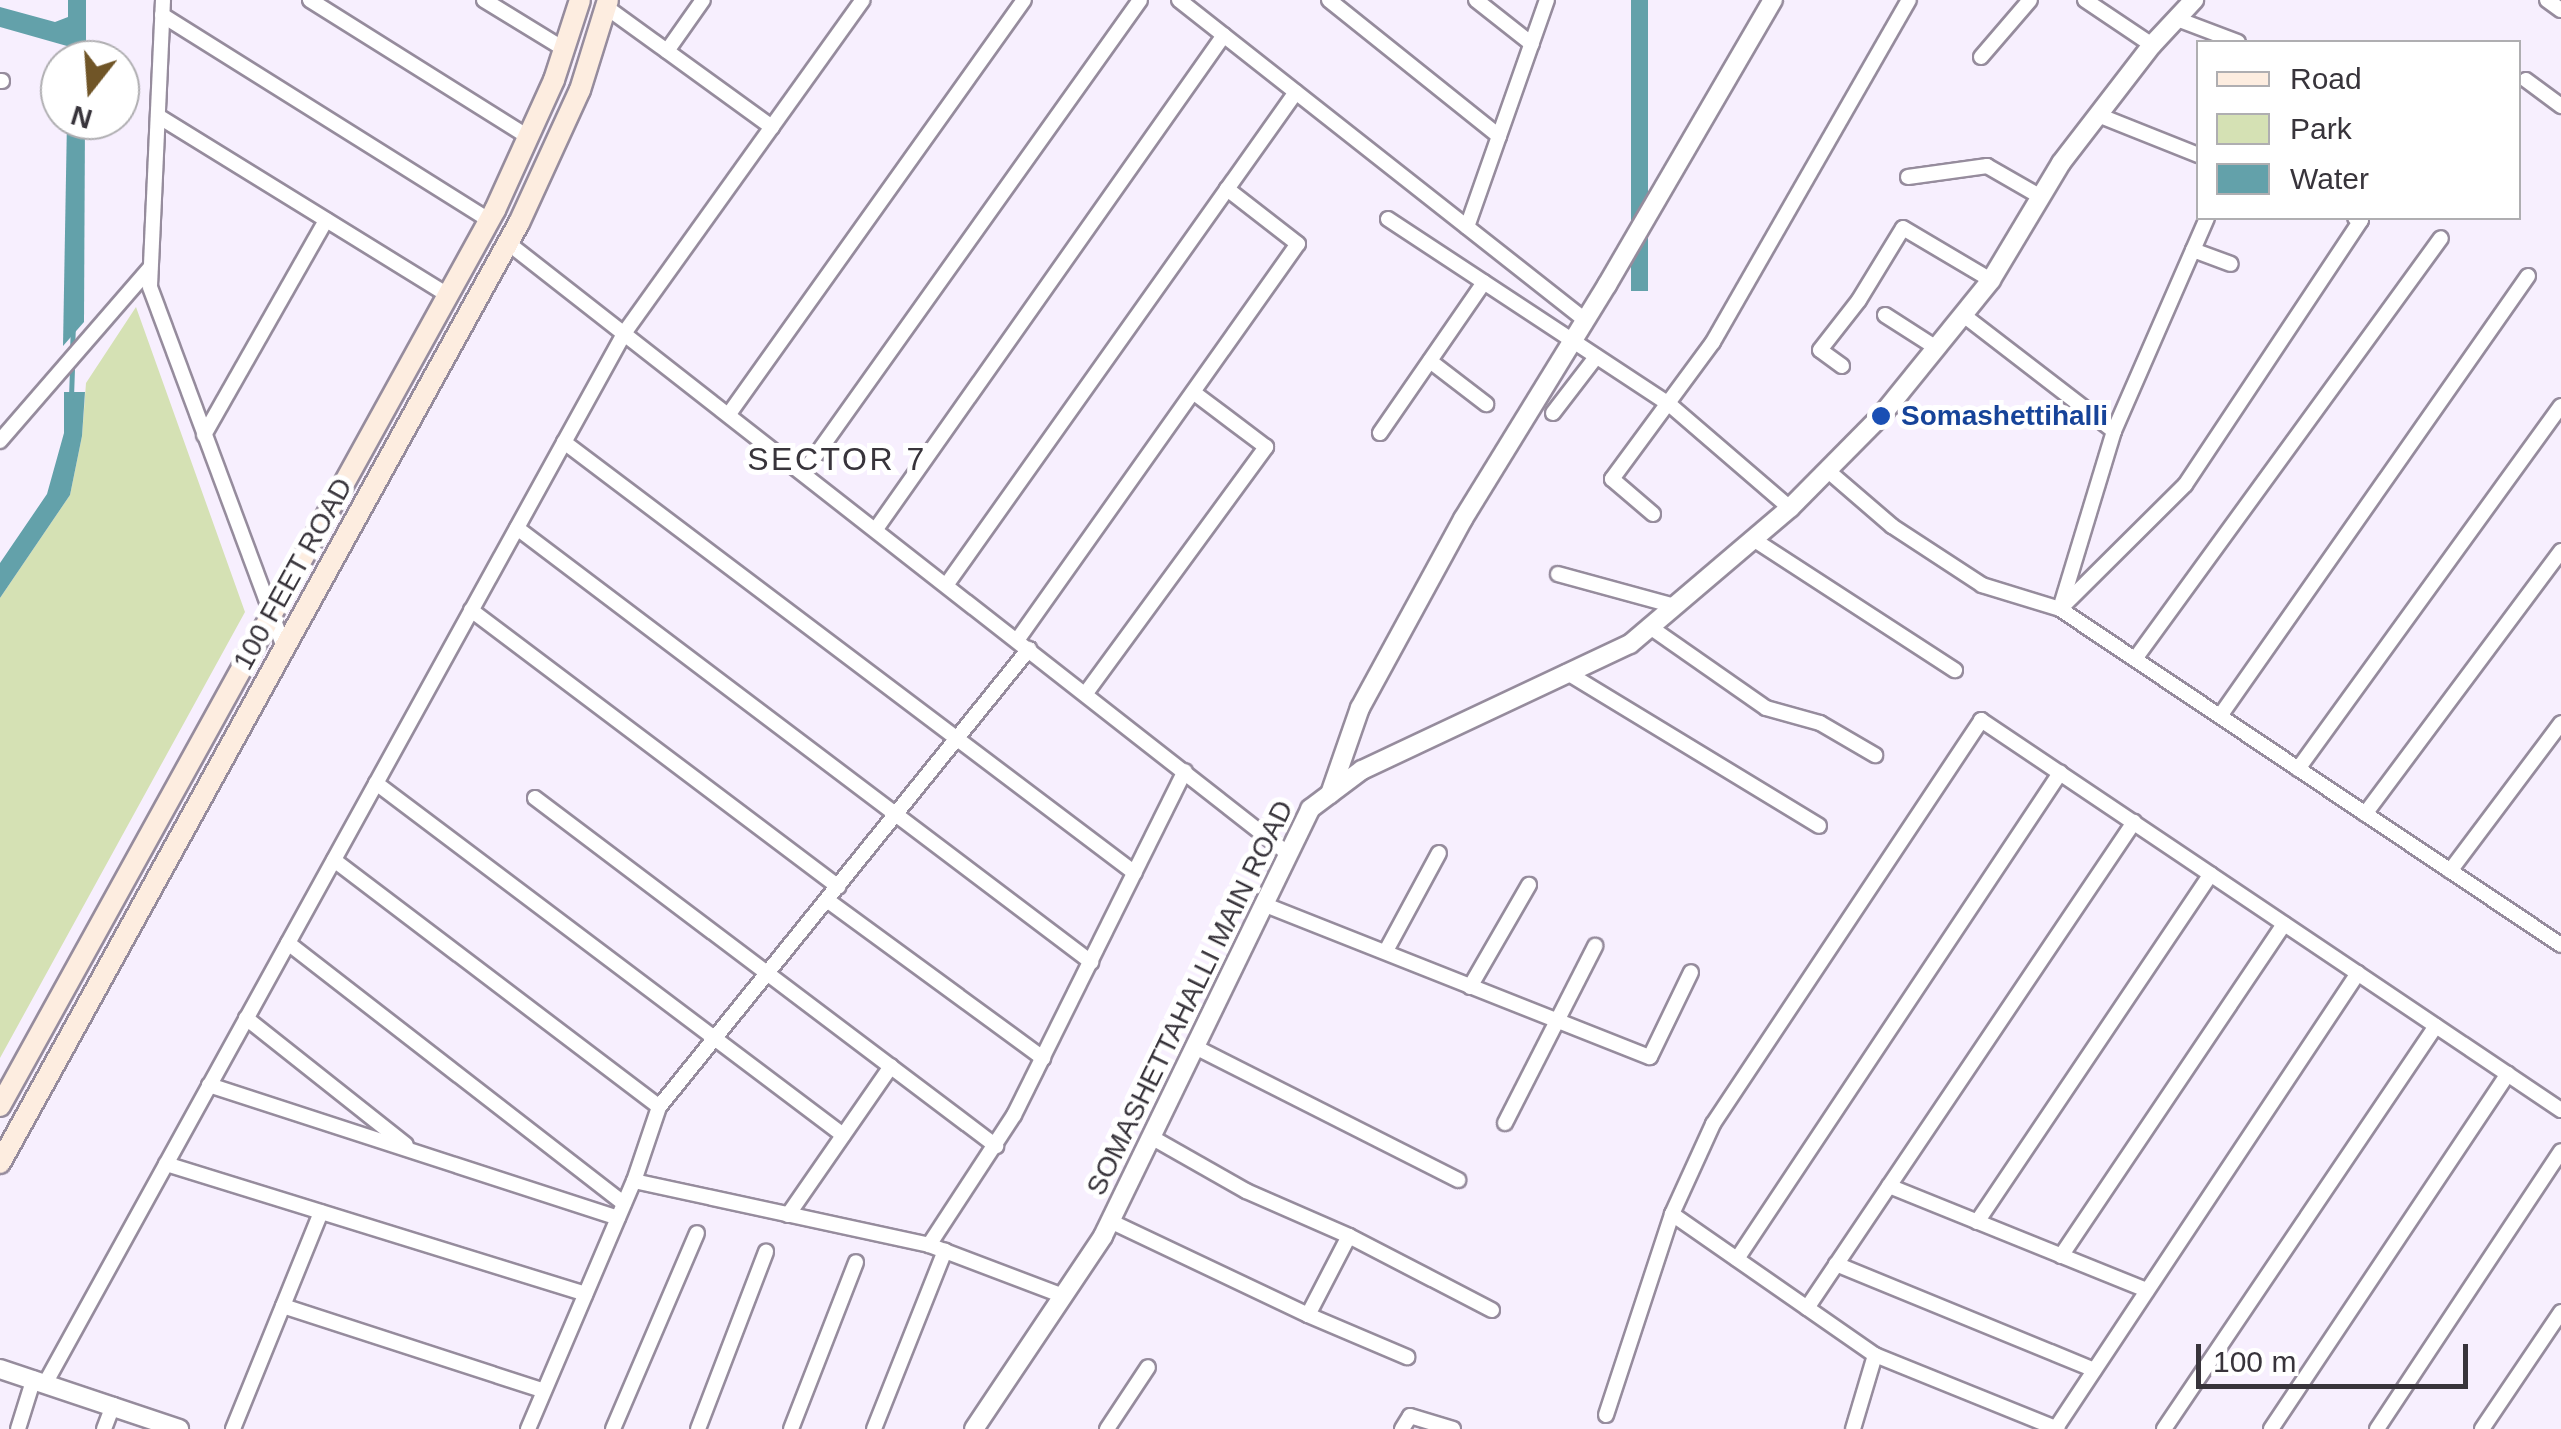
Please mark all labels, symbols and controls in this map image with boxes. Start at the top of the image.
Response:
north arrow [40,40,140,140]
legend [2196,40,2521,220]
text: Road [2290,62,2362,95]
text: N [67,99,96,135]
text: Park [2290,112,2352,145]
text: Water [2290,162,2369,195]
place label: Somashettihalli [1901,399,2108,433]
marker: Somashettihalli [1870,405,1892,427]
district label: SECTOR 7 [747,440,927,478]
street label: 100 FEET ROAD [226,472,360,676]
street label: SOMASHETTAHALLI MAIN ROAD [1080,795,1300,1201]
scale bar [2201,1324,2474,1386]
text: 100 m [2213,1345,2296,1378]

